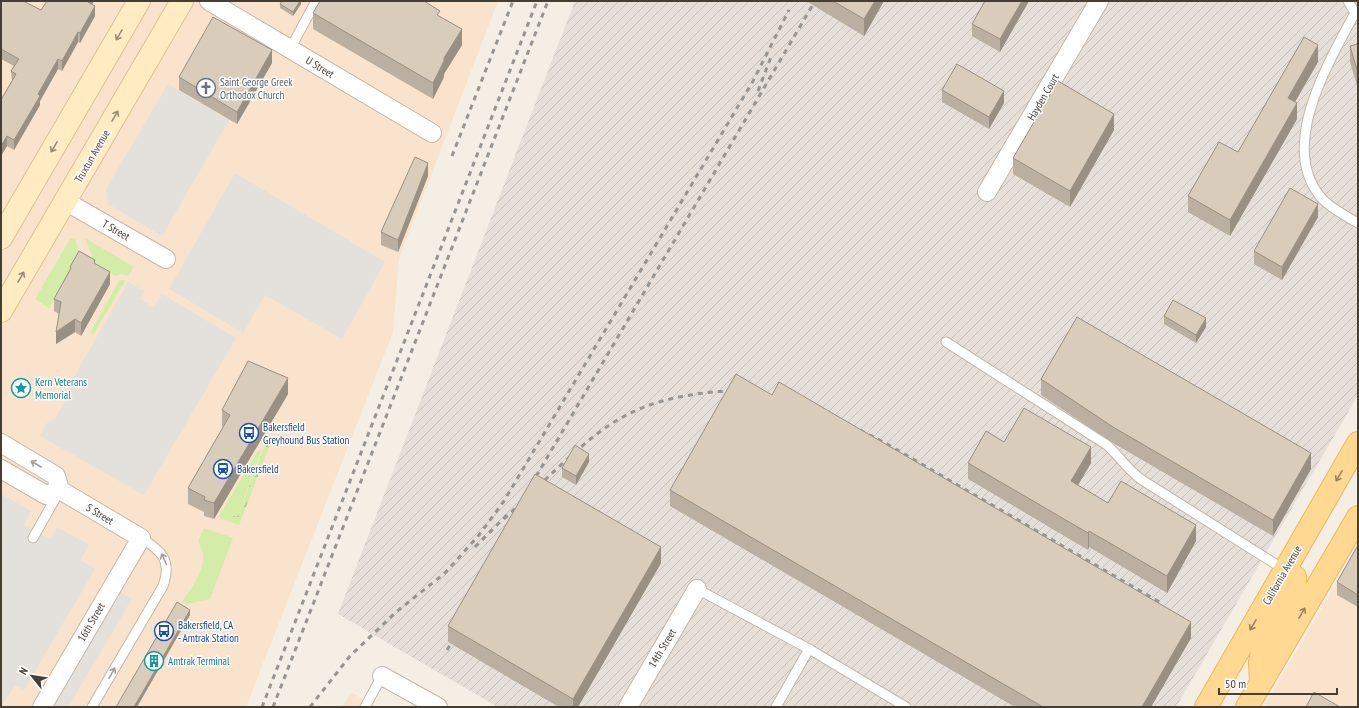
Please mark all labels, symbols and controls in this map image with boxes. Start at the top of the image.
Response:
one-way arrow [115,29,123,41]
street label: U Street [303,53,337,81]
street label: Hayden Court [1024,71,1062,123]
place label: Saint George Greek Orthodox Church [220,75,293,102]
church icon: Saint George Greek Orthodox Church [195,77,217,99]
one-way arrow [111,110,119,122]
street label: Truxtun Avenue [71,127,113,185]
one-way arrow [49,141,57,153]
street label: T Street [100,217,132,243]
one-way arrow [17,271,25,283]
place label: Kern Veterans Memorial [35,375,87,402]
place icon: Kern Veterans Memorial [10,377,32,399]
place label: Bakersfield Greyhound Bus Station [263,420,350,447]
bus stop icon: Bakersfield Greyhound Bus Station [238,422,260,444]
station icon: Bakersfield [212,458,234,480]
one-way arrow [30,459,42,467]
place label: Bakersfield [237,462,279,476]
one-way arrow [1334,470,1342,482]
street label: S Street [84,500,116,528]
street label: California Avenue [1259,542,1305,607]
one-way arrow [159,553,167,565]
street label: 16th Street [74,600,108,644]
one-way arrow [1299,607,1307,619]
place label: Bakersfield, CA - Amtrak Station [178,618,239,645]
one-way arrow [1248,619,1256,631]
bus stop icon: Bakersfield, CA - Amtrak Station [153,620,175,642]
street label: 14th Street [645,626,679,670]
building icon: Amtrak Terminal [143,650,165,672]
place label: Amtrak Terminal [168,654,230,668]
north arrow [12,656,52,696]
text: N [16,665,31,677]
one-way arrow [108,668,116,679]
scale bar [1219,670,1337,696]
text: 50 m [1225,676,1246,691]

